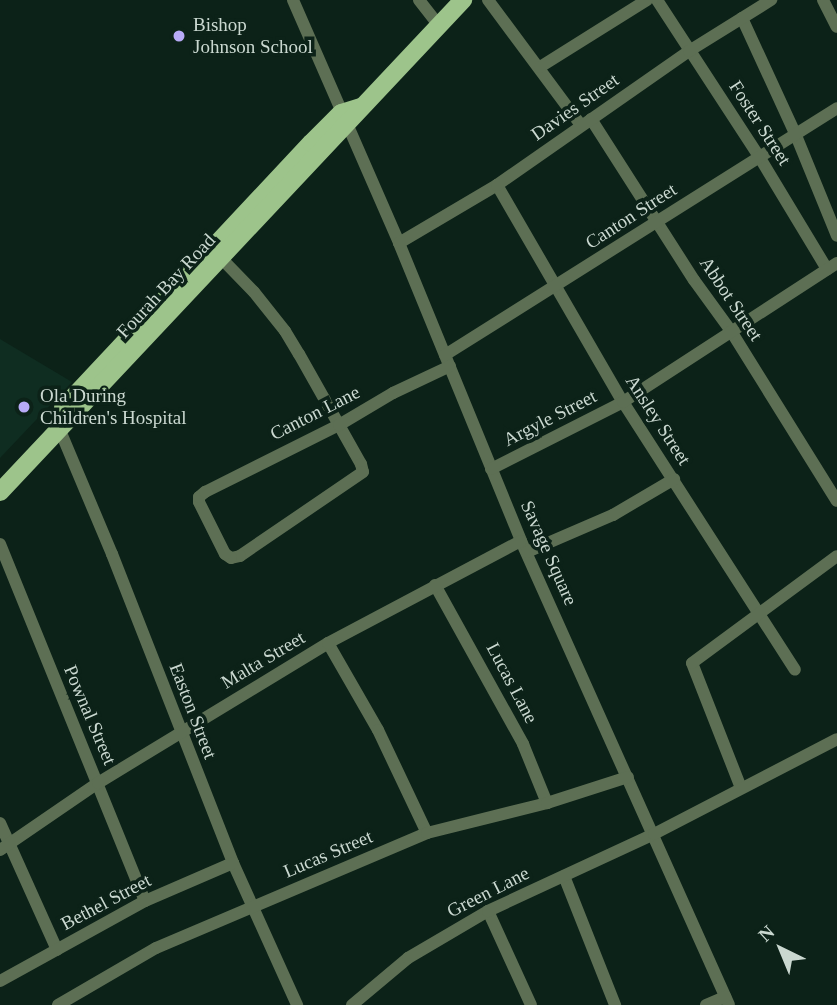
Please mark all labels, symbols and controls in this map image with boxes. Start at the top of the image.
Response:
place label: Bishop Johnson School [193,14,313,58]
marker: Bishop Johnson School [171,28,187,44]
street label: Davies Street [527,68,623,146]
street label: Foster Street [724,76,796,170]
street label: Canton Street [581,178,681,254]
street label: Fourah Bay Road [112,229,220,343]
street label: Abbot Street [695,253,767,345]
street label: Ansley Street [620,371,696,469]
street label: Canton Lane [266,381,364,445]
place label: Ola During Children's Hospital [40,385,186,429]
street label: Argyle Street [500,385,600,451]
marker: Ola During Children's Hospital [14,397,34,417]
street label: Savage Square [516,497,582,609]
street label: Malta Street [217,626,309,694]
street label: Lucas Lane [481,639,543,727]
street label: Easton Street [164,660,222,762]
street label: Pownal Street [59,662,121,768]
street label: Lucas Street [280,825,376,883]
street label: Green Lane [443,862,533,922]
street label: Bethel Street [57,869,155,935]
north arrow [746,914,816,984]
text: N [754,921,779,946]

